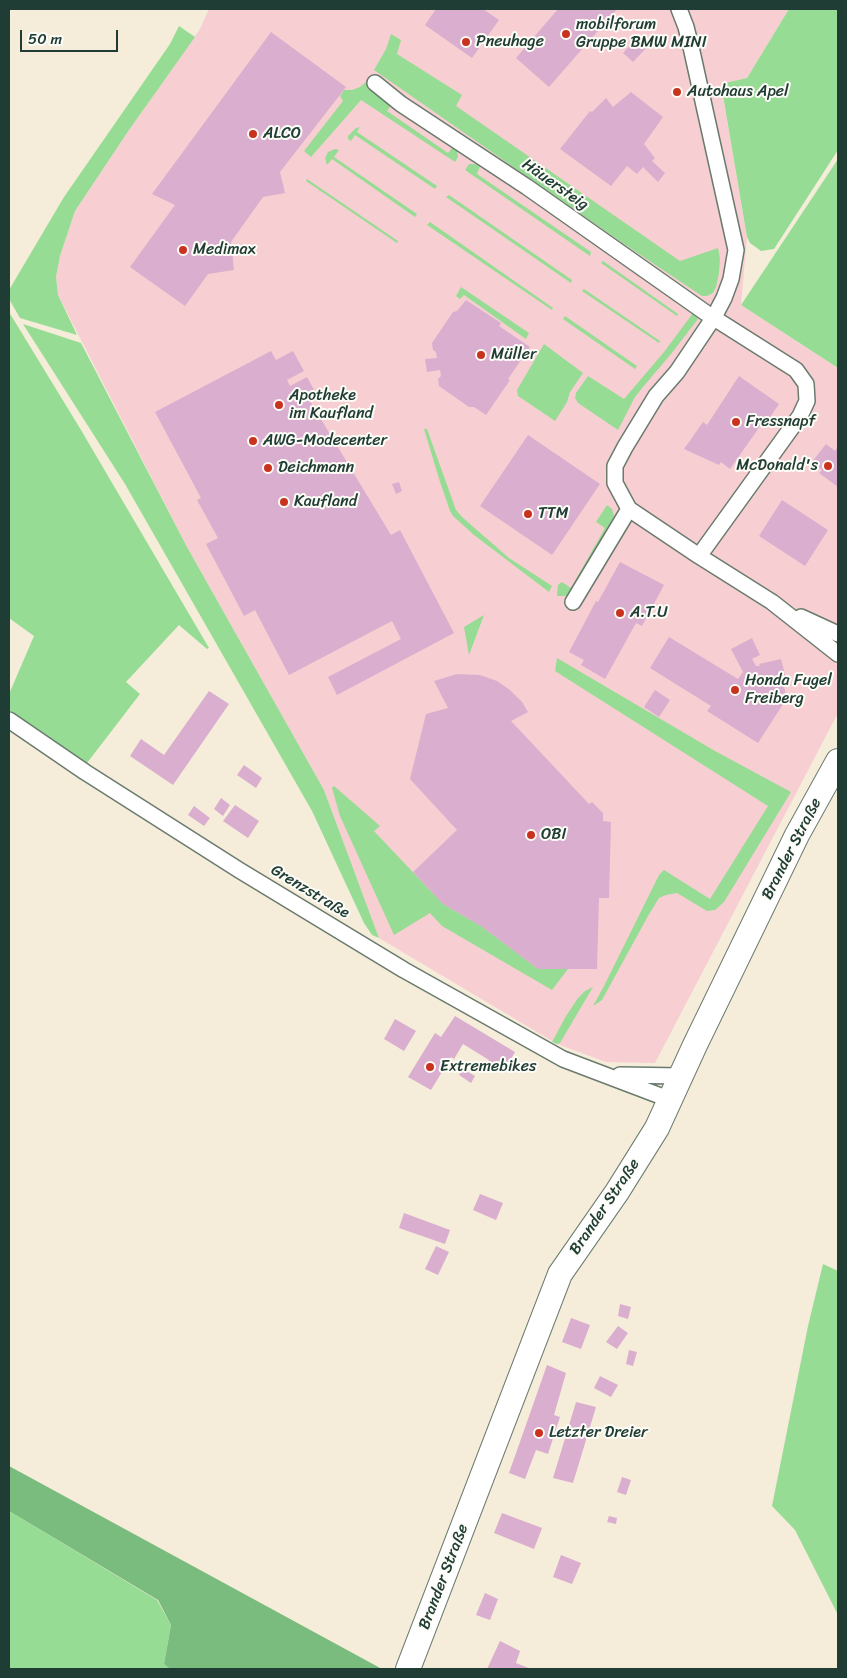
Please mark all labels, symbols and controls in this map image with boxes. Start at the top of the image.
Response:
place label: mobilforum Gruppe BMW MINI [576,15,707,53]
scale bar [22,20,120,52]
text: 50 m [28,26,62,52]
marker: mobilforum Gruppe BMW MINI [560,28,572,40]
place label: Pneuhage [476,32,544,52]
marker: Pneuhage [460,36,472,48]
place label: Autohaus Apel [687,82,789,102]
marker: Autohaus Apel [671,86,683,98]
place label: ALCO [263,124,301,144]
marker: ALCO [247,128,259,140]
street label: Häuersteig [518,155,592,215]
place label: Medimax [193,240,256,260]
marker: Medimax [177,244,189,256]
place label: Müller [491,345,537,365]
marker: Müller [475,349,487,361]
place label: Apotheke im Kaufland [289,386,373,424]
marker: Apotheke im Kaufland [273,399,285,411]
place label: Fressnapf [746,412,815,432]
marker: Fressnapf [730,416,742,428]
place label: AWG-Modecenter [263,431,387,451]
marker: AWG-Modecenter [247,435,259,447]
place label: McDonald's [736,456,818,476]
place label: Deichmann [278,458,354,478]
marker: McDonald's [822,460,834,472]
marker: Deichmann [262,462,274,474]
place label: Kaufland [294,492,357,512]
marker: Kaufland [278,496,290,508]
place label: TTM [538,504,568,524]
marker: TTM [522,508,534,520]
place label: A.T.U [630,603,668,623]
marker: A.T.U [614,607,626,619]
place label: Honda Fugel Freiberg [745,671,832,709]
marker: Honda Fugel Freiberg [729,684,741,696]
street label: Brander Straße [758,795,826,903]
place label: OBI [541,825,566,845]
marker: OBI [525,829,537,841]
street label: Grenzstraße [267,861,353,923]
place label: Extremebikes [440,1057,536,1077]
marker: Extremebikes [424,1061,436,1073]
street label: Brander Straße [566,1155,644,1259]
place label: Letzter Dreier [549,1423,648,1443]
marker: Letzter Dreier [533,1427,545,1439]
street label: Brander Straße [415,1521,473,1633]

